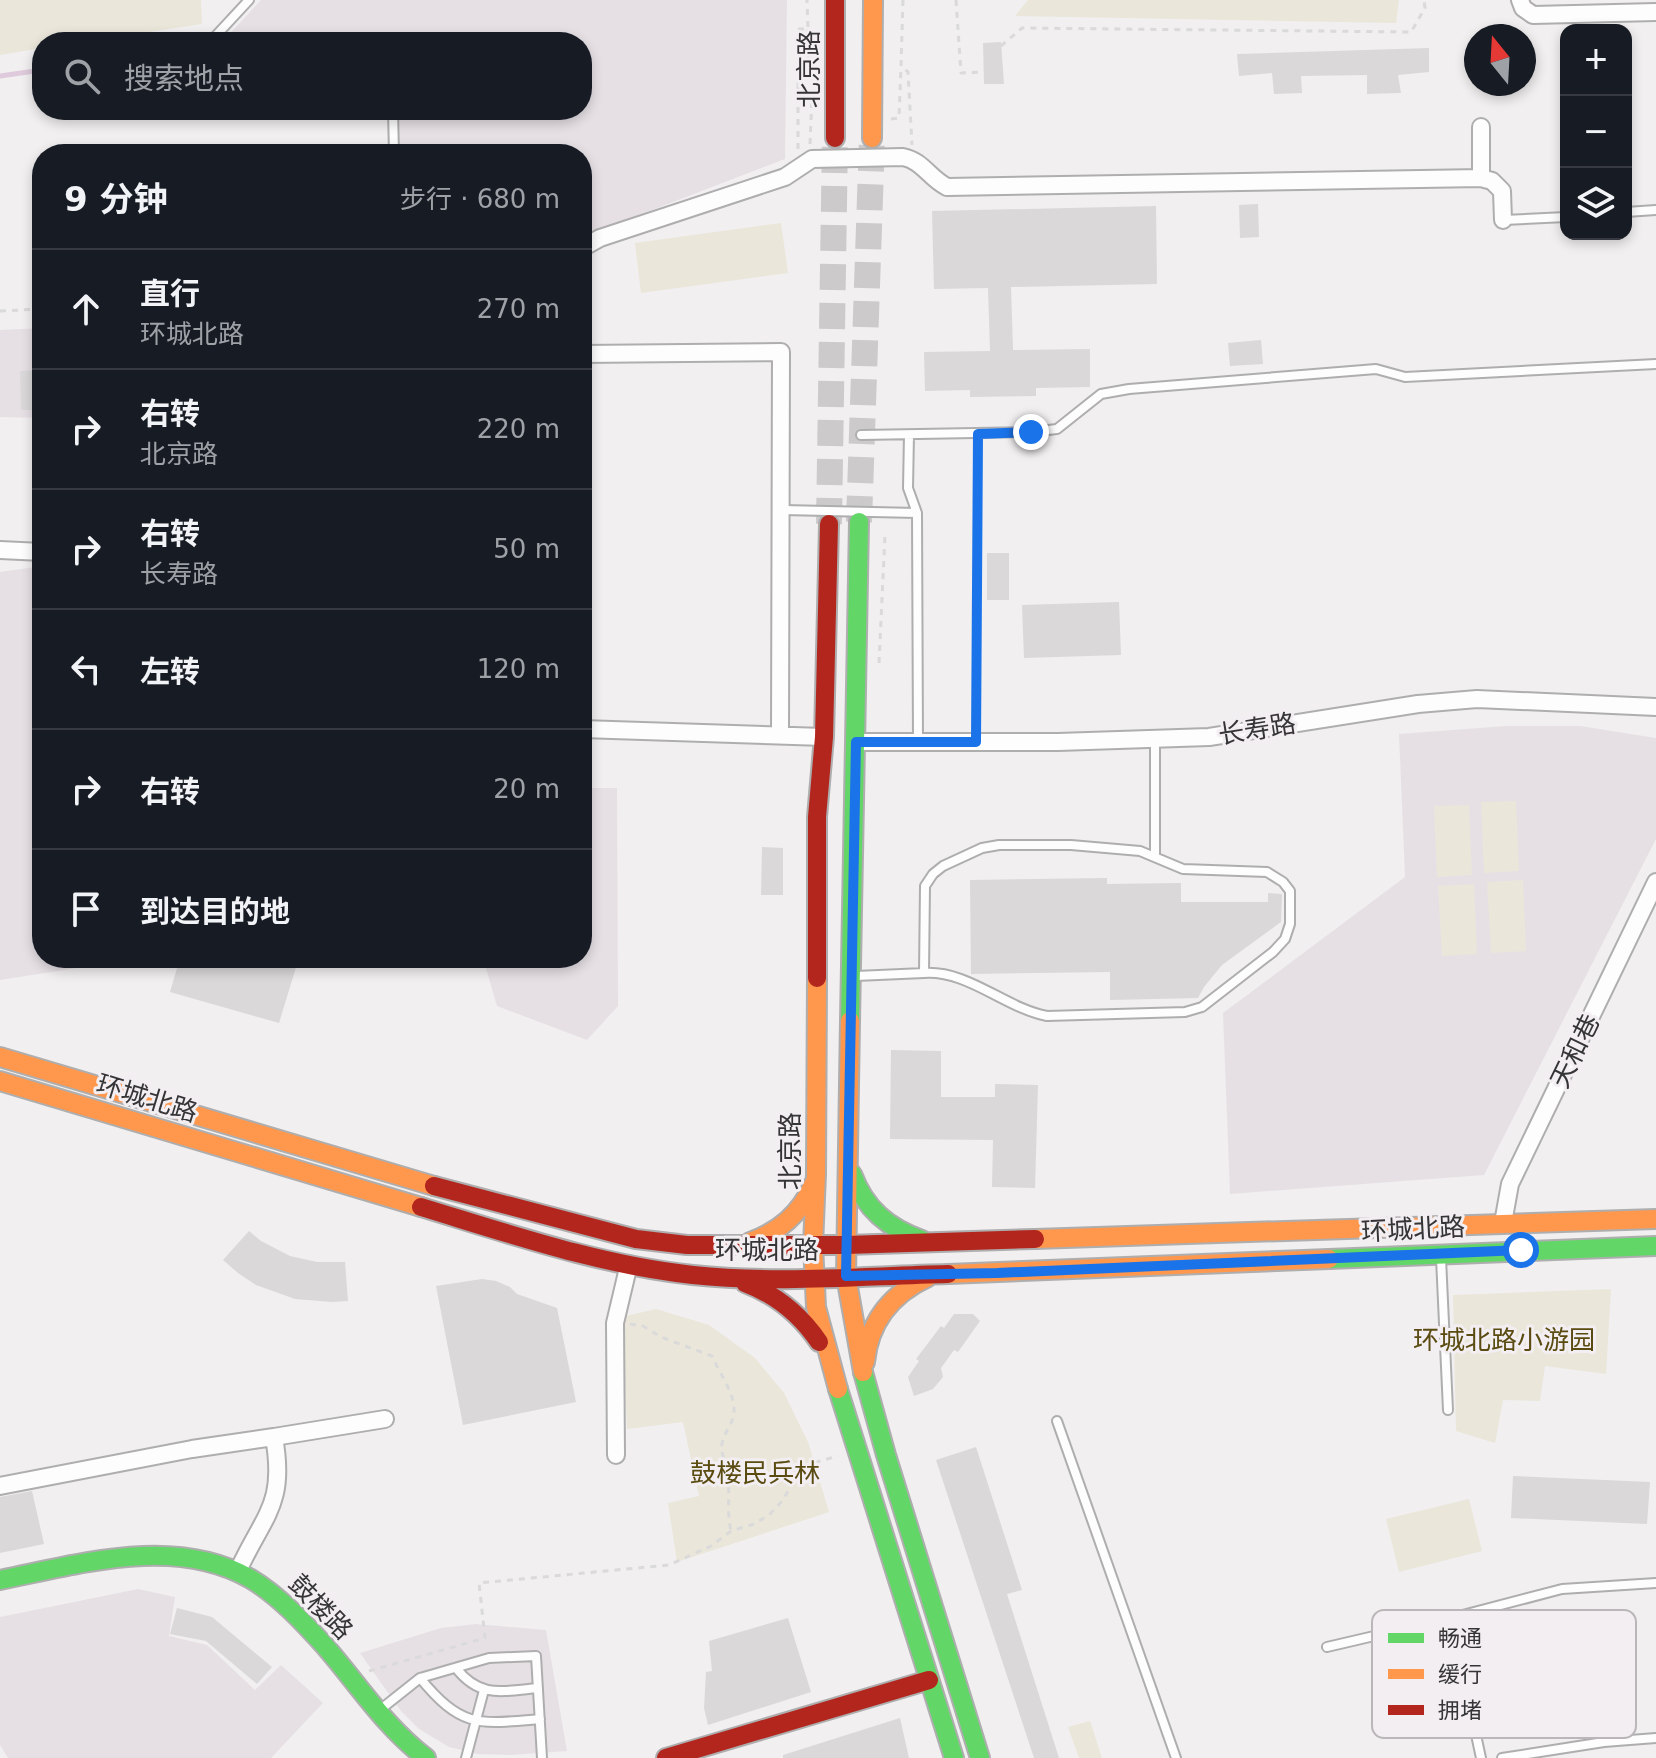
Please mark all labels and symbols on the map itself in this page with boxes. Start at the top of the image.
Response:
north arrow [1464,24,1536,96]
street label: 北京路 [794,30,824,108]
route end [1013,414,1049,450]
street label: 长寿路 [1216,708,1298,750]
street label: 天和巷 [1544,1009,1606,1093]
street label: 环城北路 [93,1068,201,1128]
street label: 北京路 [775,1112,805,1190]
street label: 环城北路 [1360,1211,1466,1247]
route start [1503,1232,1539,1268]
street label: 环城北路 [715,1235,819,1265]
park label: 环城北路小游园 [1413,1325,1595,1355]
park label: 鼓楼民兵林 [690,1458,820,1488]
street label: 鼓楼路 [283,1569,359,1645]
legend [1372,1610,1636,1738]
text: 畅通 [1438,1626,1482,1651]
text: 缓行 [1438,1662,1482,1687]
text: 拥堵 [1438,1698,1482,1723]

